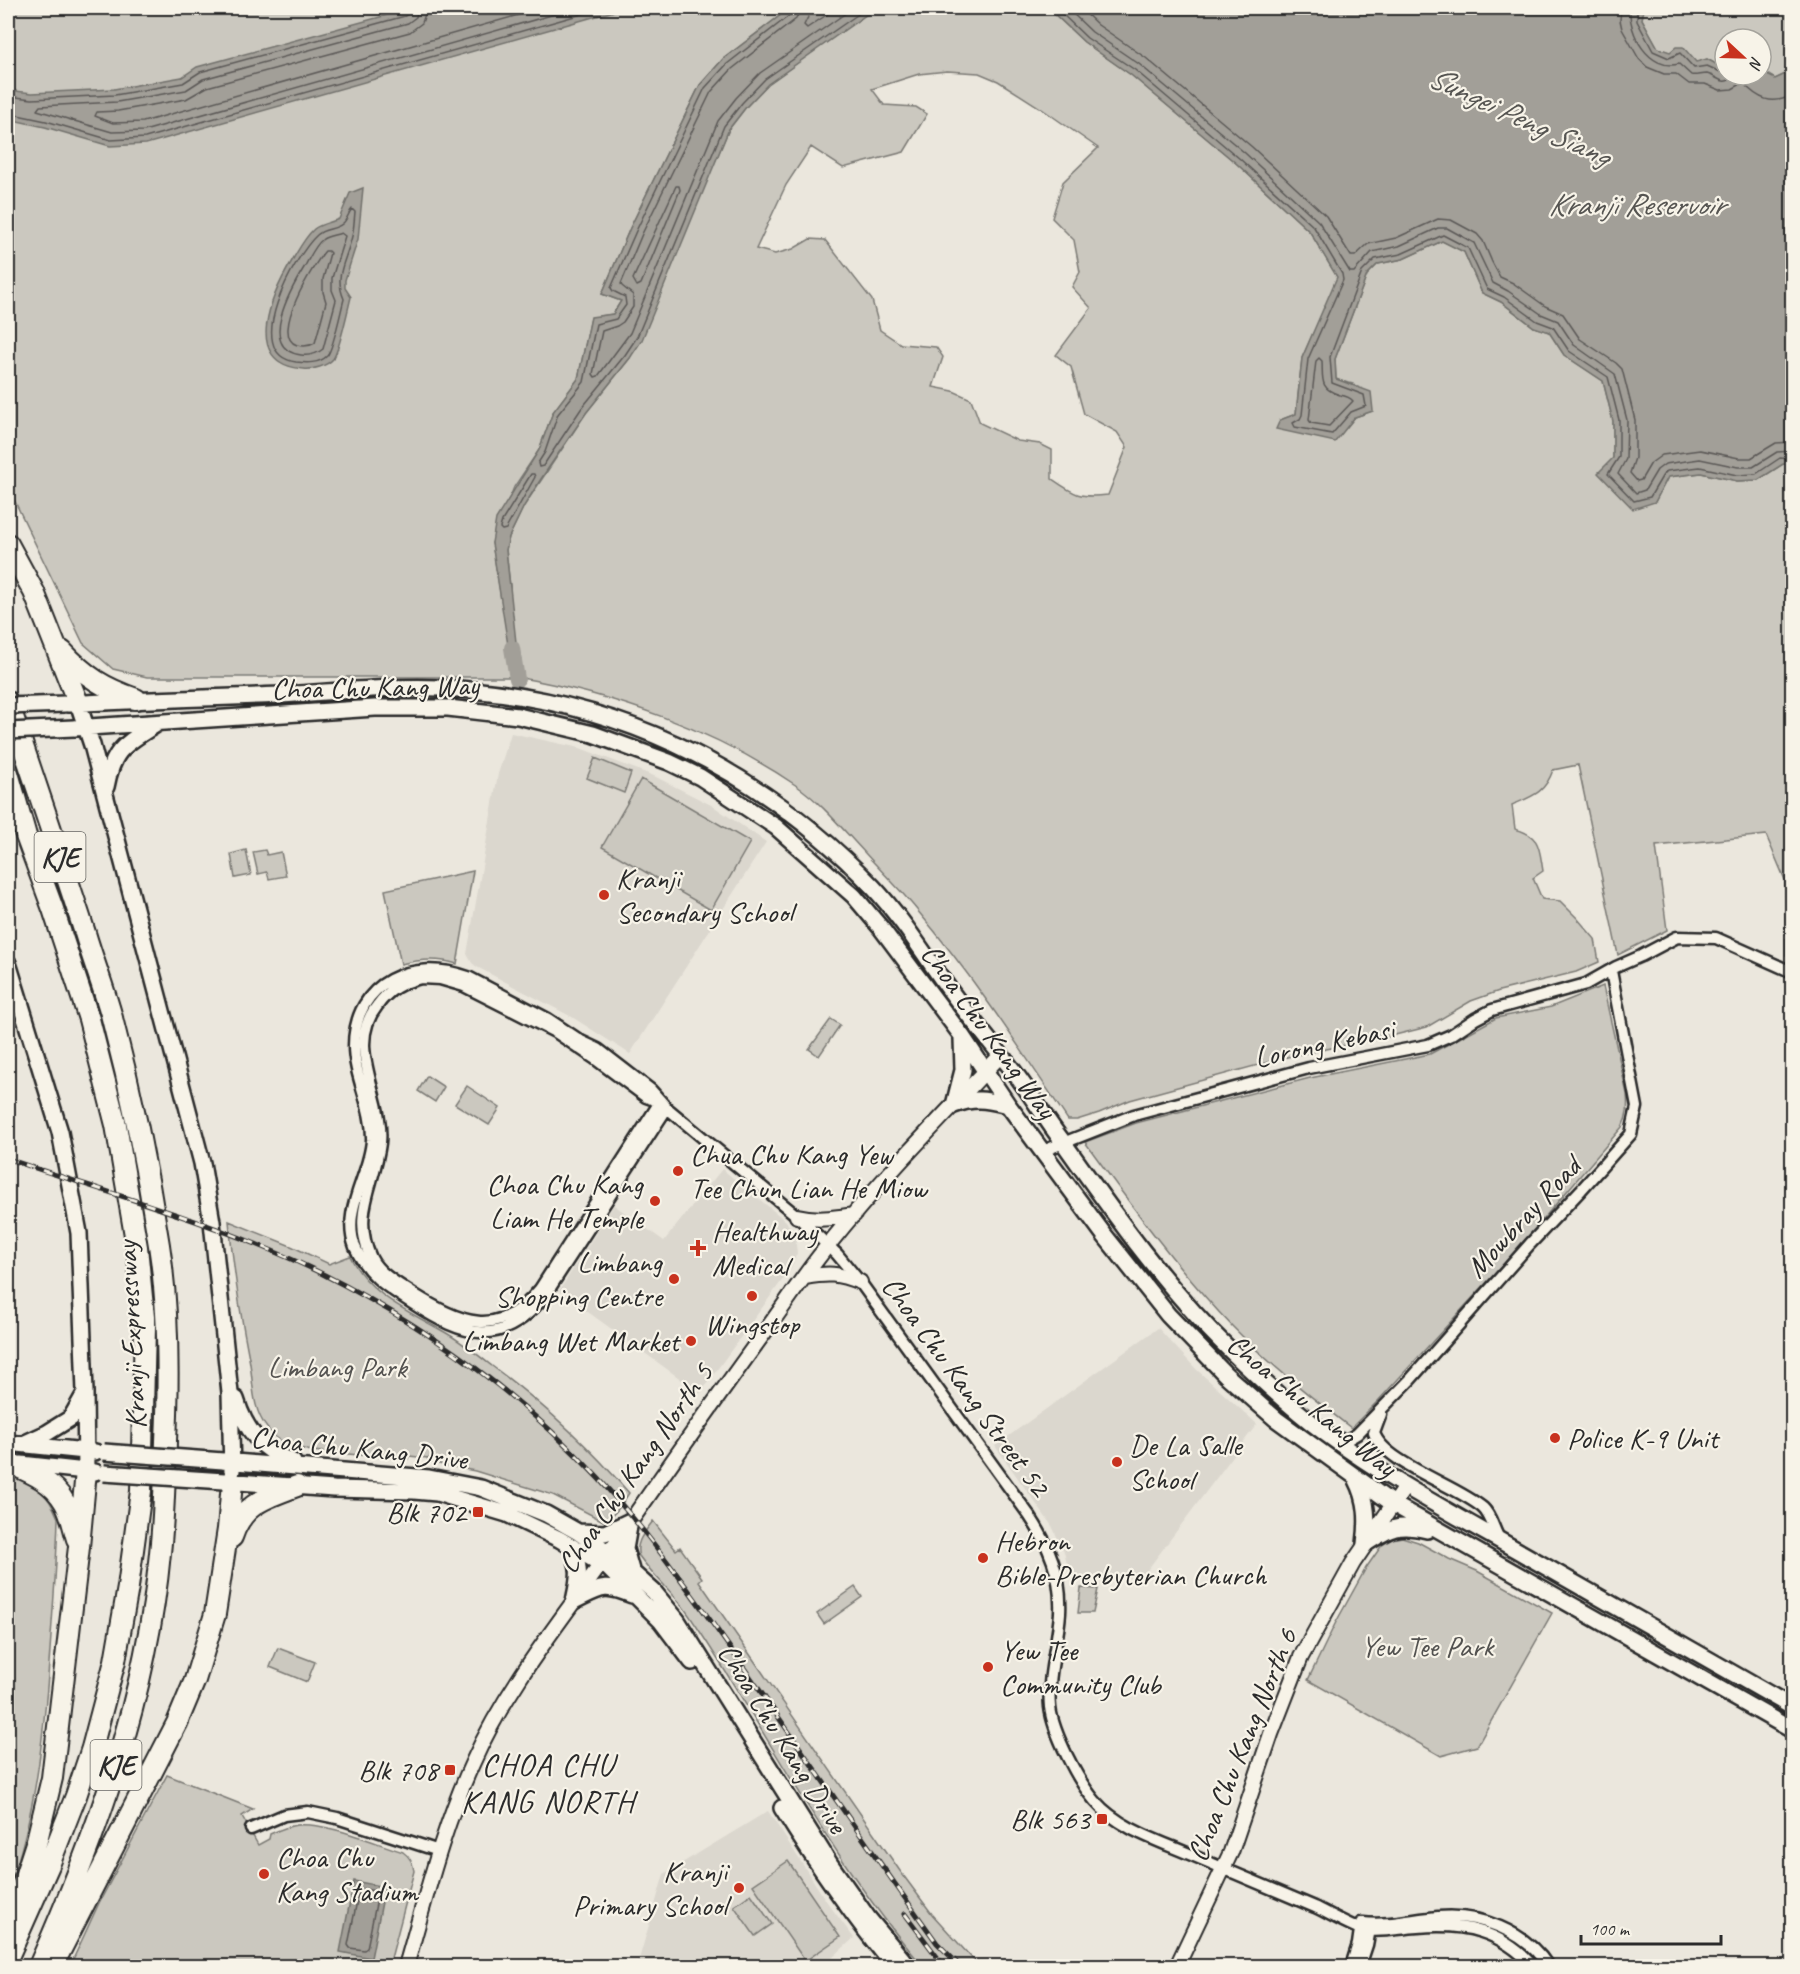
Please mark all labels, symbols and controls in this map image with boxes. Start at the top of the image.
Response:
north arrow [1713,27,1773,87]
text: N [1744,54,1767,73]
water label: Sungei Peng Siang [1422,56,1620,178]
water label: Kranji Reservoir [1548,184,1729,225]
street label: Choa Chu Kang Way [271,666,481,708]
road number: KJE [34,832,86,882]
place label: Kranji Secondary School [616,859,798,931]
marker: Kranji Secondary School [597,888,611,902]
street label: Choa Chu Kang Way [913,936,1066,1128]
street label: Lorong Kebasi [1251,1009,1401,1076]
place label: Chua Chu Kang Yew Tee Chun Lian He Miow [690,1135,929,1207]
street label: Mowbray Road [1457,1145,1592,1286]
marker: Chua Chu Kang Yew Tee Chun Lian He Miow [671,1164,685,1178]
place label: Choa Chu Kang Liam He Temple [487,1165,645,1237]
marker: Choa Chu Kang Liam He Temple [648,1194,662,1208]
place label: Healthway Medical [712,1212,819,1284]
street label: Kranji Expressway [107,1237,155,1430]
marker: Healthway Medical [689,1239,707,1257]
place label: Limbang Shopping Centre [495,1243,664,1315]
street label: Choa Chu Kang Street 52 [873,1269,1060,1505]
marker: Limbang Shopping Centre [667,1272,681,1286]
marker: Wingstop [745,1289,759,1303]
place label: Wingstop [705,1305,801,1343]
place label: Limbang Wet Market [462,1322,682,1360]
street label: Choa Chu Kang Way [1219,1325,1406,1486]
marker: Limbang Wet Market [684,1334,698,1348]
park label: Limbang Park [268,1348,408,1386]
street label: Choa Chu Kang North 5 [548,1354,722,1580]
street label: Choa Chu Kang Drive [249,1418,471,1478]
place label: Police K-9 Unit [1567,1419,1721,1457]
place label: De La Salle School [1129,1426,1244,1498]
marker: Police K-9 Unit [1548,1431,1562,1445]
marker: De La Salle School [1110,1455,1124,1469]
place label: Blk 702 [386,1493,468,1531]
marker: Blk 702 [471,1505,485,1519]
place label: Hebron Bible-Presbyterian Church [995,1522,1267,1594]
marker: Hebron Bible-Presbyterian Church [976,1551,990,1565]
street label: Choa Chu Kang North 6 [1178,1622,1307,1867]
park label: Yew Tee Park [1361,1627,1495,1665]
place label: Yew Tee Community Club [1000,1631,1163,1703]
street label: Choa Chu Kang Drive [709,1636,858,1842]
marker: Yew Tee Community Club [981,1660,995,1674]
road number: KJE [90,1740,142,1790]
district label: CHOA CHU KANG NORTH [461,1744,639,1822]
place label: Blk 708 [358,1751,440,1789]
marker: Blk 708 [443,1763,457,1777]
place label: Blk 563 [1010,1800,1092,1838]
marker: Blk 563 [1095,1812,1109,1826]
place label: Choa Chu Kang Stadium [276,1838,419,1910]
place label: Kranji Primary School [573,1852,732,1924]
marker: Choa Chu Kang Stadium [257,1867,271,1881]
marker: Kranji Primary School [732,1881,746,1895]
scale bar [1581,1908,1720,1946]
text: 100 m [1590,1918,1631,1940]

